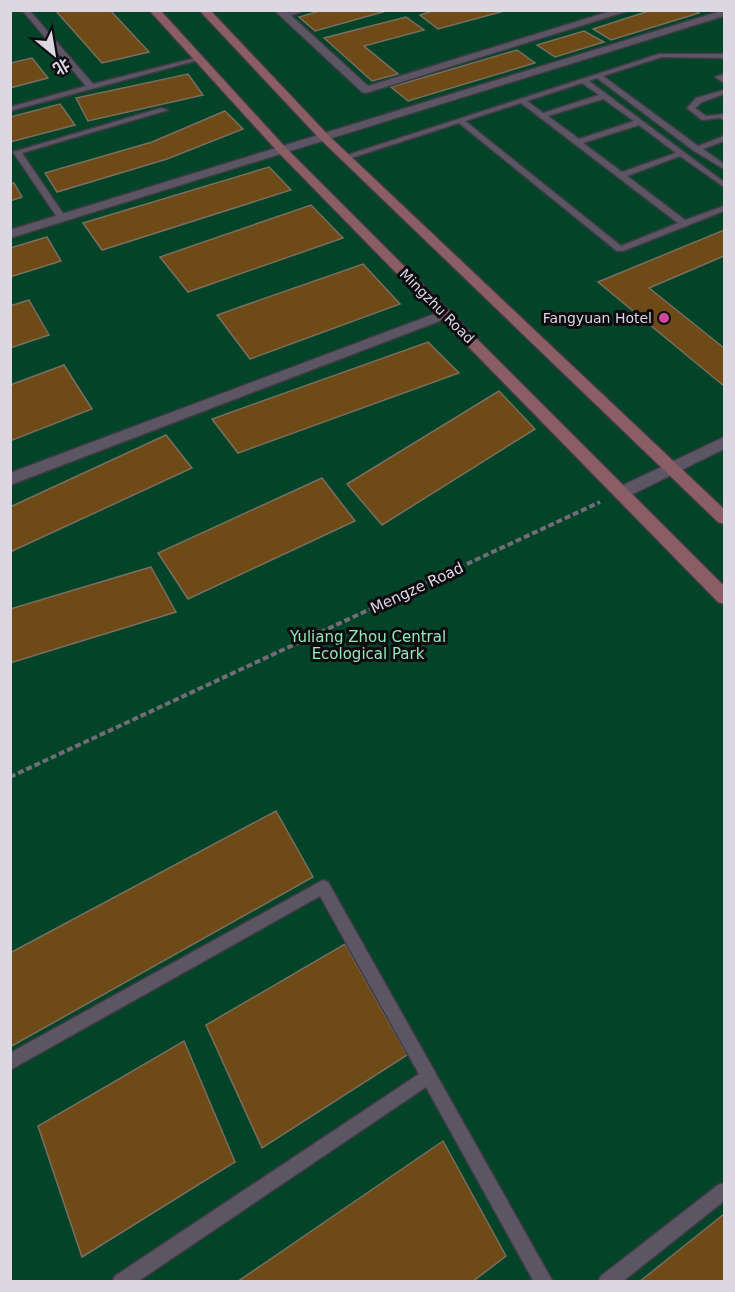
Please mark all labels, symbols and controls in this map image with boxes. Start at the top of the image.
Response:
north arrow [24,24,84,84]
text: 北 [50,54,73,79]
street label: Mingzhu Road [397,266,477,346]
place label: Fangyuan Hotel [543,310,652,326]
marker: Fangyuan Hotel [657,311,671,325]
street label: Mengze Road [368,559,466,617]
park label: Yuliang Zhou Central Ecological Park [289,628,446,663]

